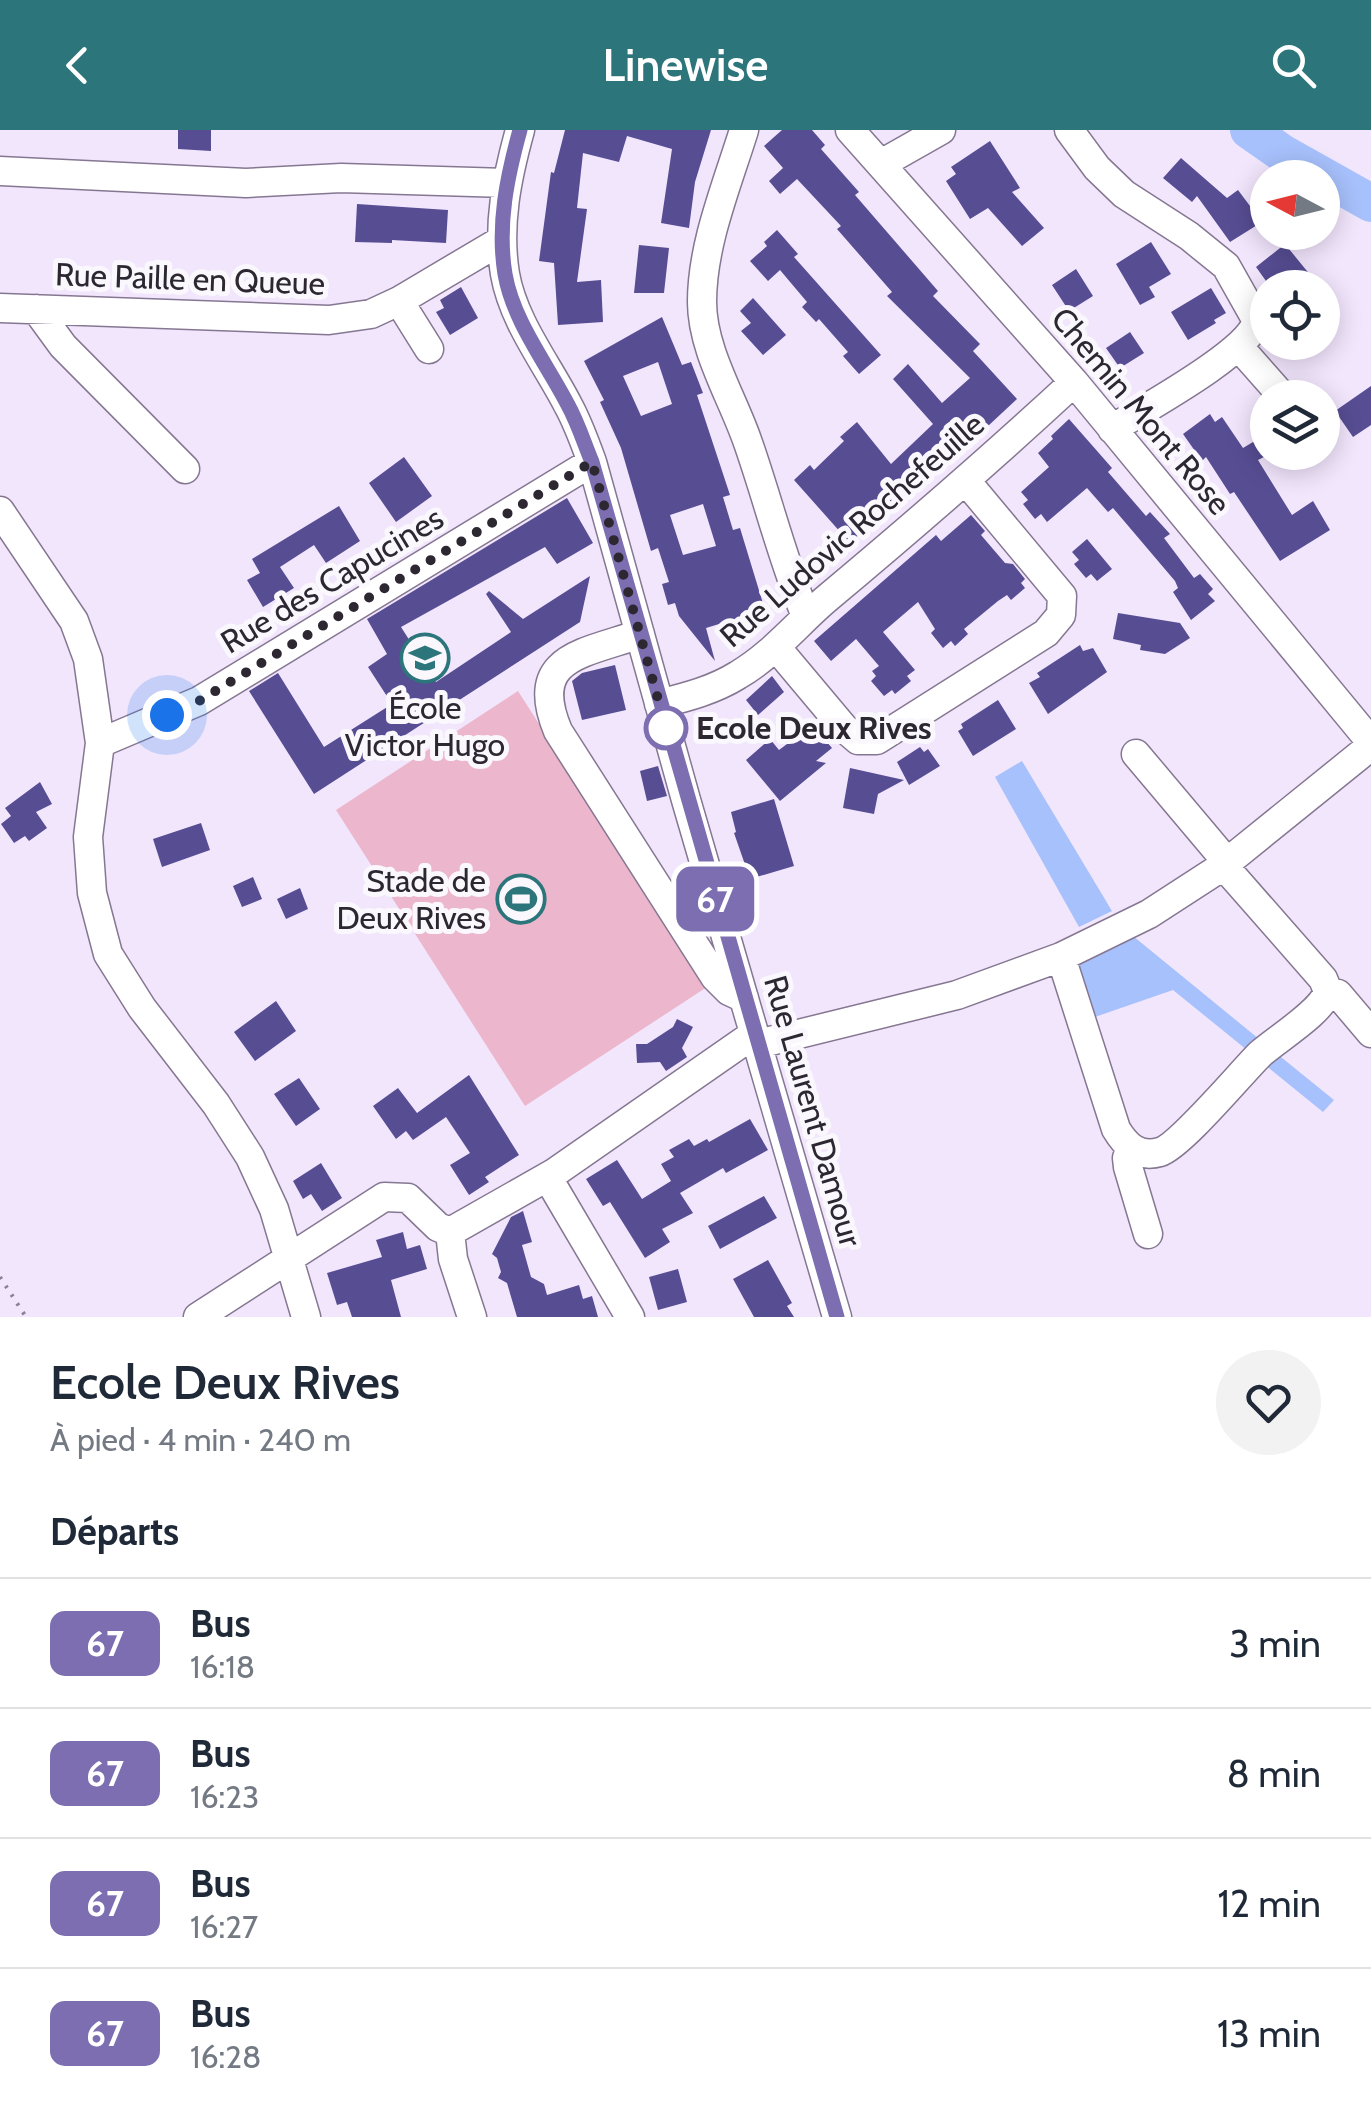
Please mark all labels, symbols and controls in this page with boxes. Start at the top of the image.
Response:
icon: back [50,38,105,93]
text: Linewise [603,38,768,92]
icon: search [1266,38,1321,93]
north arrow [1250,160,1340,250]
map controls [1250,160,1340,470]
street label: Rue Paille en Queue [54,254,326,303]
button: locate [1250,270,1340,360]
street label: Chemin Mont Rose [1043,299,1239,522]
button: layers [1250,380,1340,470]
street label: Rue Ludovic Rochefeuille [712,404,992,655]
street label: Rue des Capucines [214,498,450,661]
school or university icon: École Victor Hugo [399,632,451,684]
place label: École Victor Hugo [345,688,505,764]
your location [142,690,192,740]
marker: Ecole Deux Rives [645,707,687,749]
place label: Ecole Deux Rives [696,708,931,747]
place label: Stade de Deux Rives [336,861,486,937]
line badge: 67 [670,866,760,932]
sports icon: Stade de Deux Rives [495,873,547,925]
text: 67 [696,878,734,921]
street label: Rue Laurent Damour [756,971,871,1252]
button: heart [1216,1350,1321,1455]
text: Ecole Deux Rives [50,1353,400,1411]
text: À pied · 4 min · 240 m [50,1420,351,1459]
text: Départs [50,1508,179,1555]
text: Bus [190,1600,251,1647]
text: 3 min [1229,1620,1321,1667]
text: 67 [86,1622,124,1665]
text: 16:18 [190,1647,255,1686]
text: Bus [190,1730,251,1777]
text: 8 min [1227,1750,1321,1797]
text: 67 [86,1752,124,1795]
text: 16:23 [190,1777,259,1816]
text: Bus [190,1860,251,1907]
text: 12 min [1218,1880,1321,1927]
text: 67 [86,1882,124,1925]
text: 16:27 [190,1907,258,1946]
text: Bus [190,1990,251,2037]
text: 13 min [1217,2010,1321,2057]
text: 67 [86,2012,124,2055]
text: 16:28 [190,2037,261,2076]

